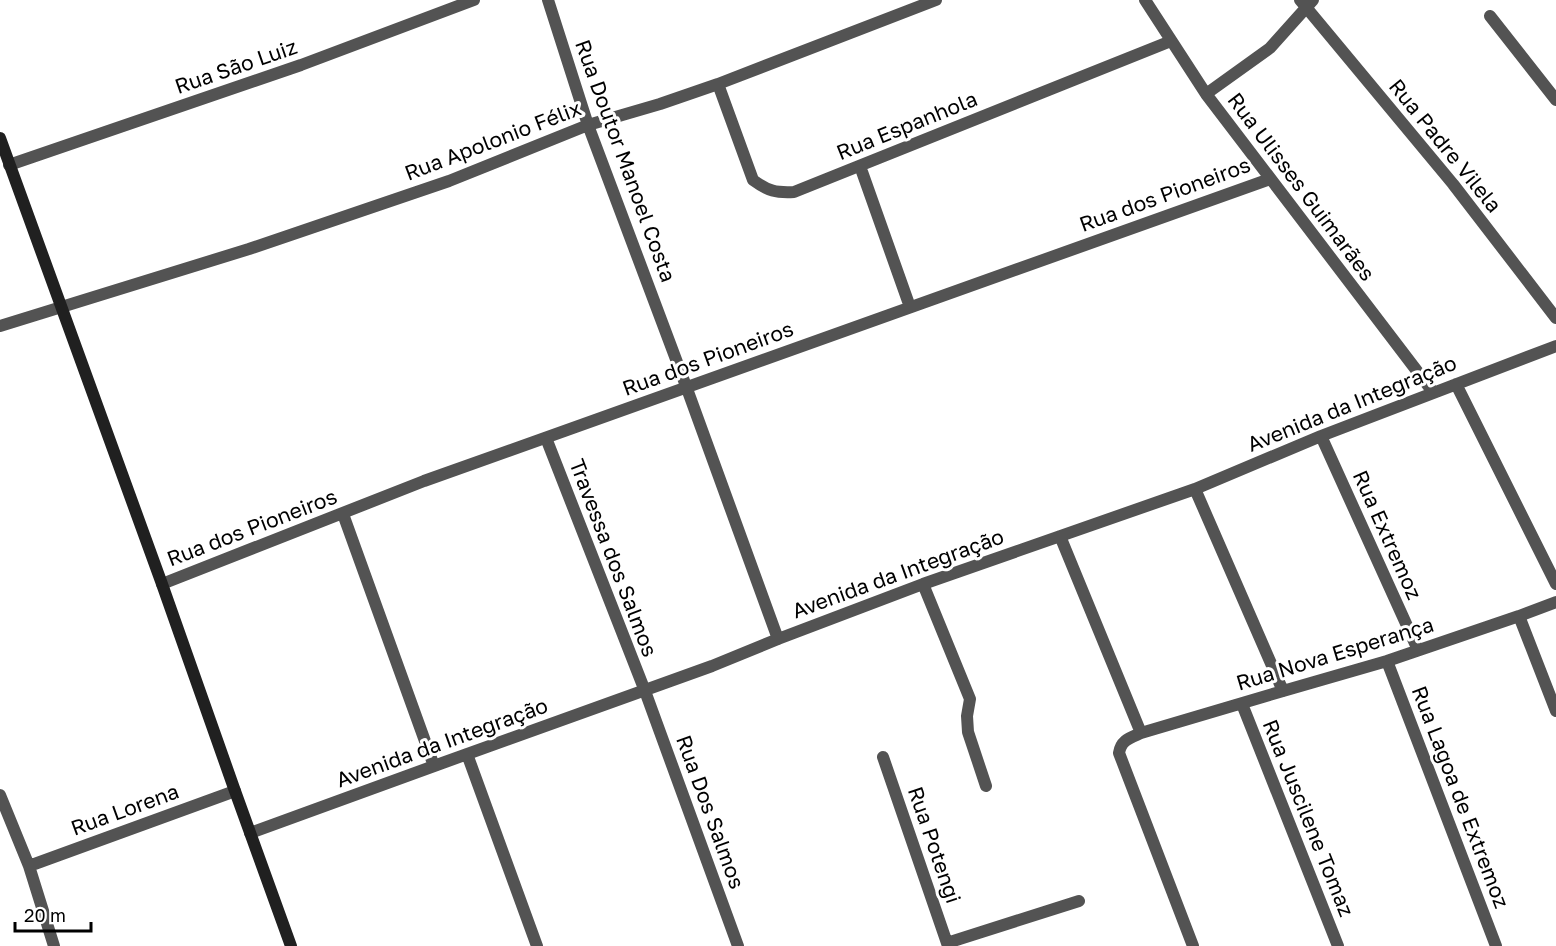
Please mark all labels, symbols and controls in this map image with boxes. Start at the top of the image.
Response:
street label: Rua São Luiz [171,33,300,99]
street label: Rua Doutor Manoel Costa [570,36,682,285]
street label: Rua Padre Vilela [1384,73,1508,217]
street label: Rua Espanhola [832,85,981,165]
street label: Rua Ulisses Guimarães [1223,87,1381,286]
street label: Rua Apolonio Félix [401,94,585,186]
street label: Rua dos Pioneiros [1076,151,1254,237]
street label: Rua dos Pioneiros [619,315,797,401]
street label: Avenida da Integração [1243,349,1460,457]
street label: Travessa dos Salmos [564,455,664,660]
street label: Rua Extremoz [1348,466,1428,603]
street label: Rua dos Pioneiros [163,483,340,571]
street label: Avenida da Integração [788,523,1007,623]
street label: Rua Nova Esperança [1233,611,1437,695]
street label: Rua Lagoa de Extremoz [1407,682,1515,911]
street label: Avenida da Integração [332,692,551,792]
street label: Rua Juscilene Tomaz [1258,715,1360,920]
street label: Rua Dos Salmos [671,731,751,892]
street label: Rua Lorena [67,778,182,841]
street label: Rua Potengi [903,783,967,907]
scale bar [15,895,92,933]
text: 20 m [24,904,66,926]

